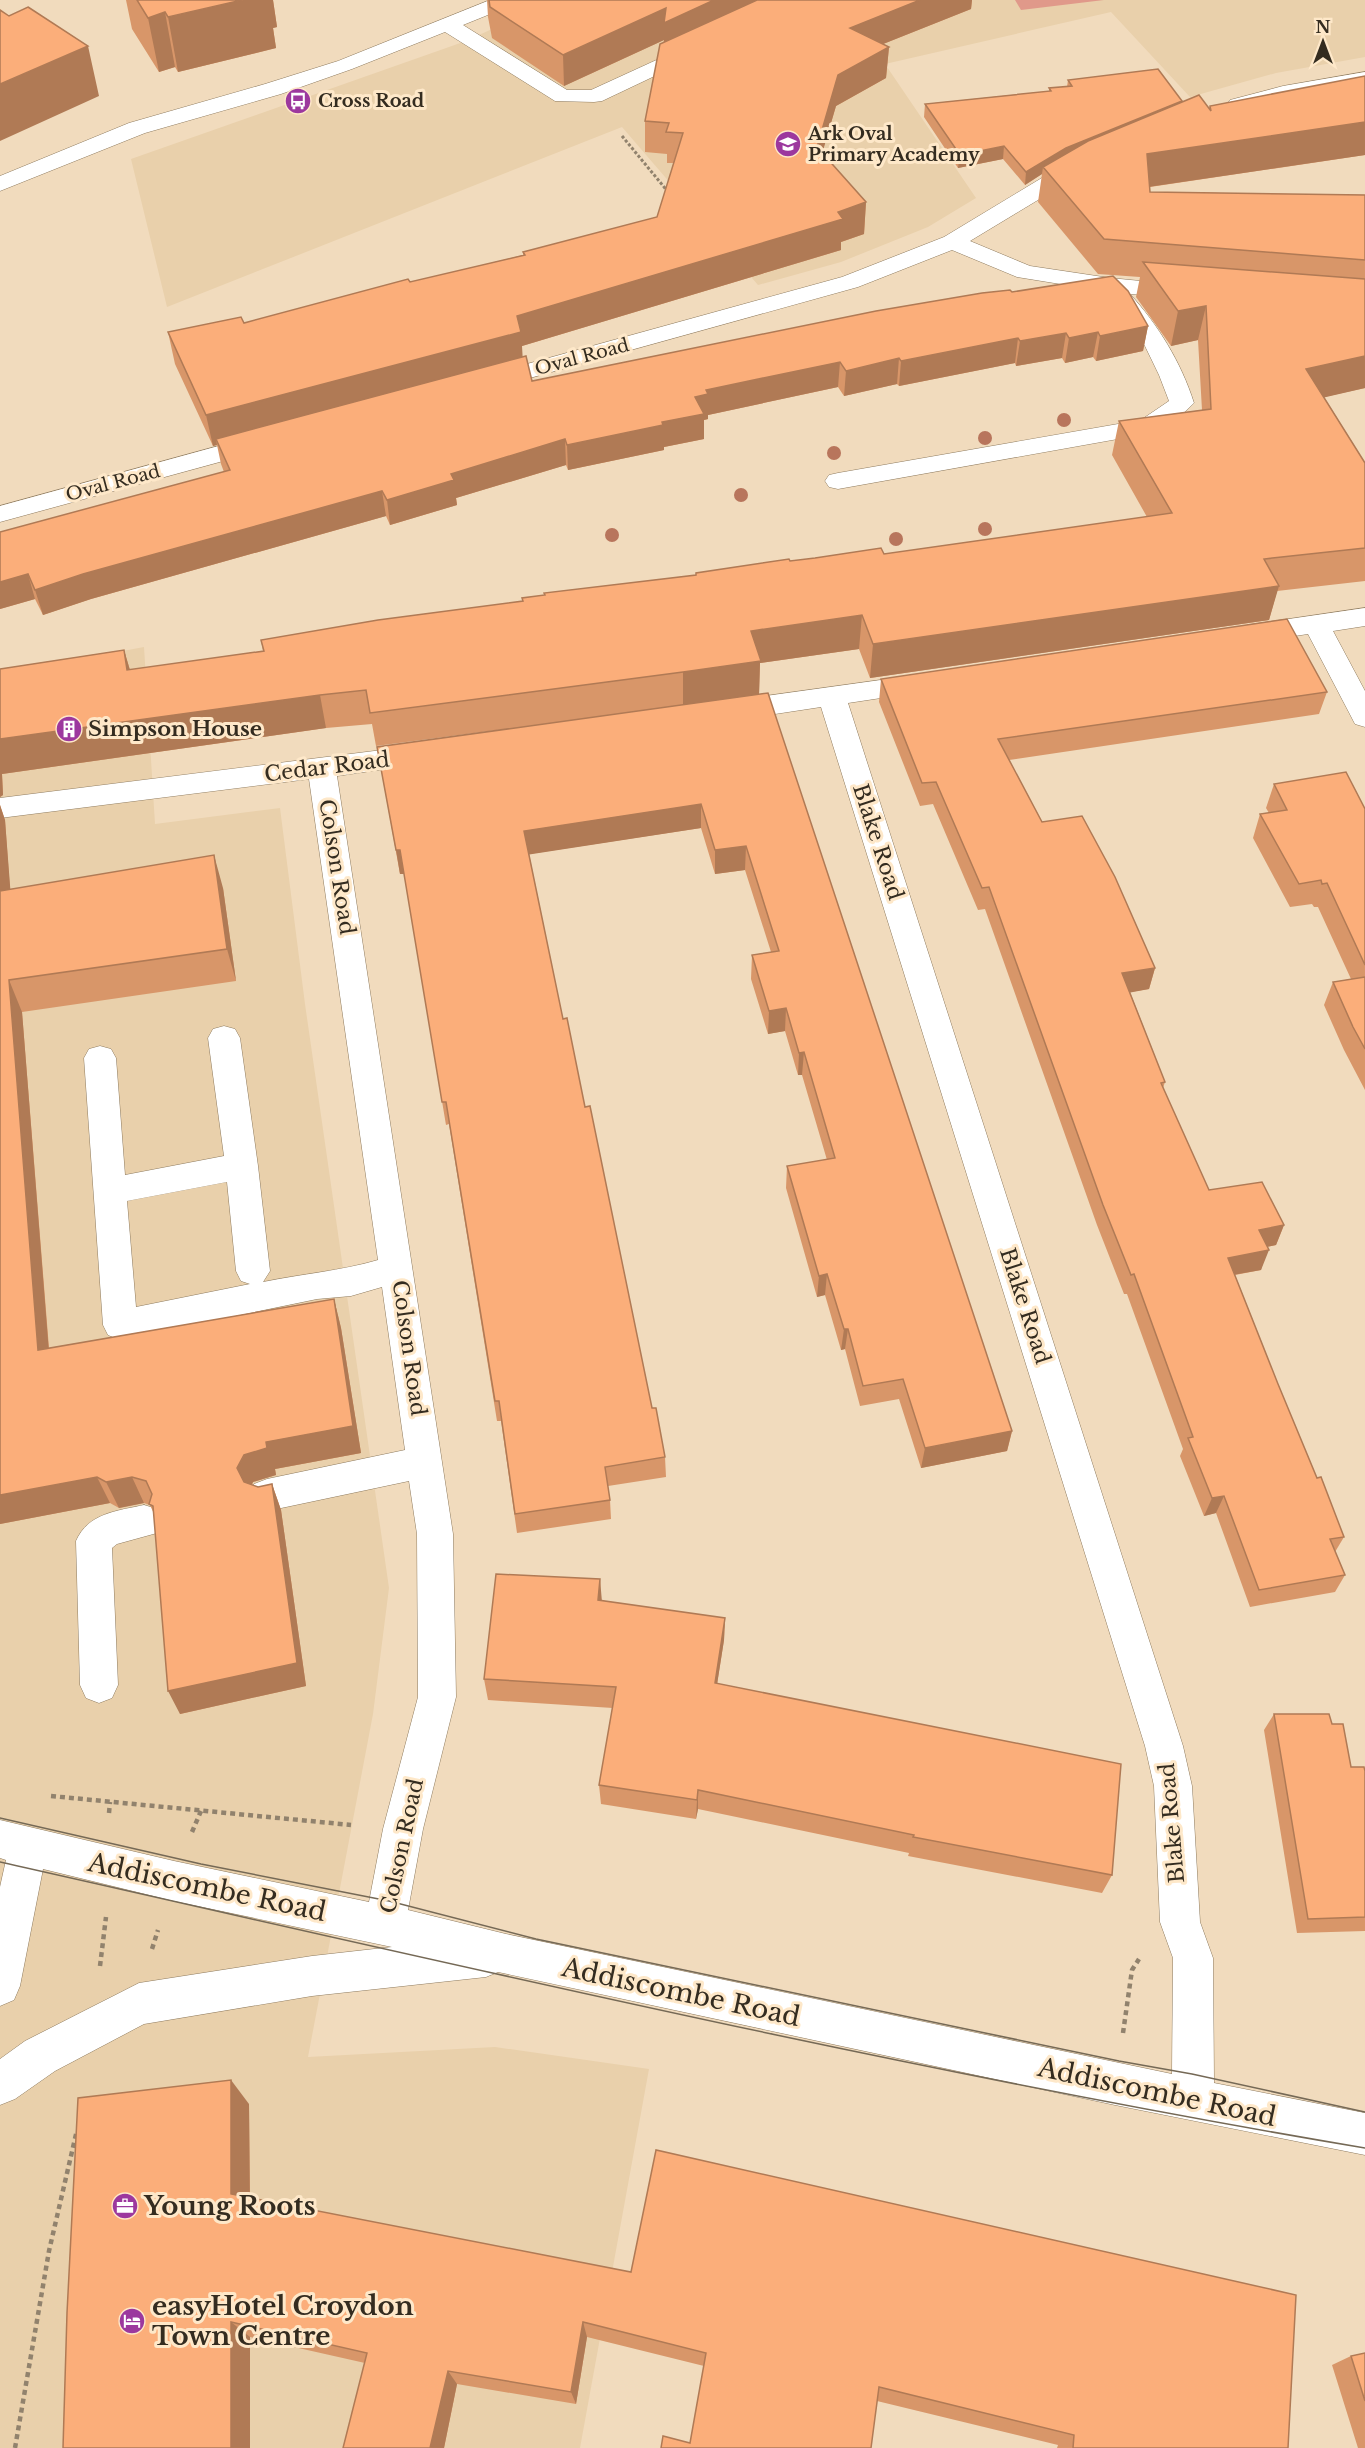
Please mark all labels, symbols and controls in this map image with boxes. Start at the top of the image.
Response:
north arrow [1293,12,1353,72]
text: N [1315,17,1331,37]
bus stop icon: Cross Road [283,86,313,116]
place label: Cross Road [318,90,425,112]
place label: Ark Oval Primary Academy [807,123,980,166]
school or university icon: Ark Oval Primary Academy [773,129,803,159]
street label: Oval Road [532,334,632,380]
street label: Oval Road [63,460,163,506]
building icon: Simpson House [54,714,84,744]
place label: Simpson House [88,716,262,742]
street label: Cedar Road [263,746,391,788]
street label: Blake Road [847,781,909,903]
street label: Colson Road [313,797,361,937]
street label: Blake Road [994,1245,1056,1367]
street label: Colson Road [387,1278,431,1418]
street label: Blake Road [1154,1762,1190,1884]
street label: Colson Road [375,1776,429,1916]
street label: Addiscombe Road [84,1846,329,1928]
street label: Addiscombe Road [558,1951,803,2033]
street label: Addiscombe Road [1034,2051,1279,2133]
place label: Young Roots [143,2190,316,2222]
office icon: Young Roots [110,2191,140,2221]
place label: easyHotel Croydon Town Centre [152,2290,414,2352]
hotel icon: easyHotel Croydon Town Centre [117,2306,147,2336]

